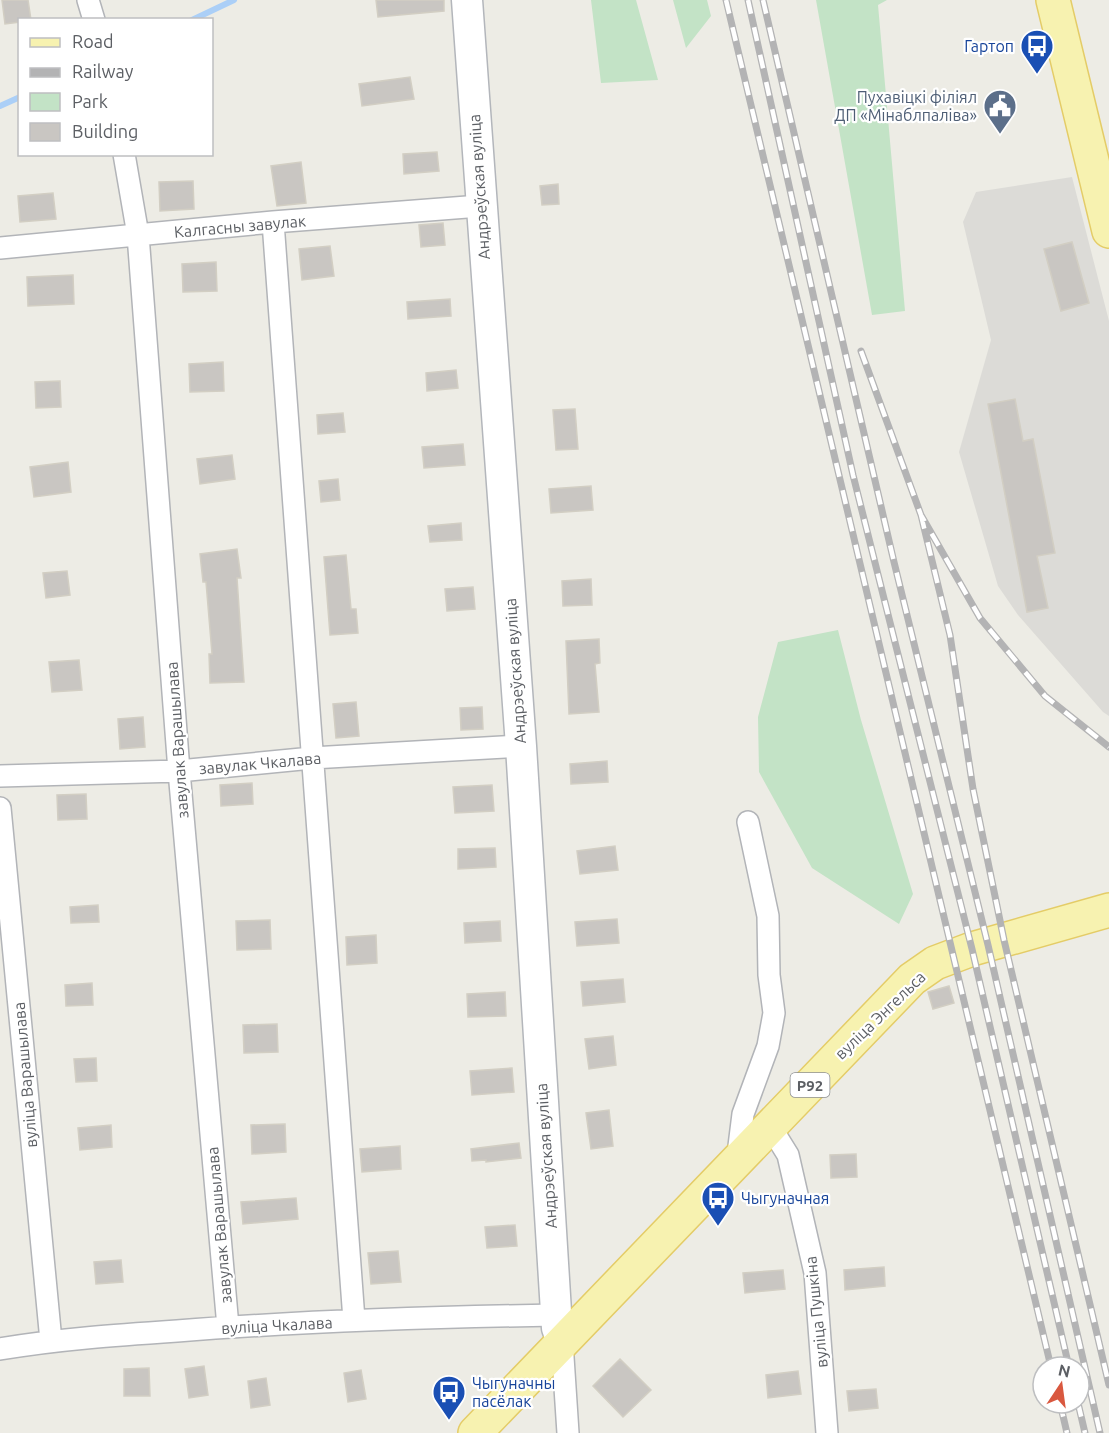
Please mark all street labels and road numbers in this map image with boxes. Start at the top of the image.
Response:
street label: Андрэеўская вуліца [465,114,493,260]
street label: Калгасны завулак [173,211,307,241]
street label: Андрэеўская вуліца [501,598,529,744]
street label: завулак Варашылава [163,661,191,819]
street label: завулак Чкалава [198,749,322,777]
street label: вуліца Энгельса [831,967,929,1063]
street label: вуліца Варашылава [10,1001,40,1149]
road number: Р92 [790,1073,830,1097]
street label: Андрэеўская вуліца [532,1083,560,1229]
street label: завулак Варашылава [203,1146,235,1304]
street label: вуліца Пушкіна [801,1255,831,1369]
street label: вуліца Чкалава [221,1313,333,1337]

